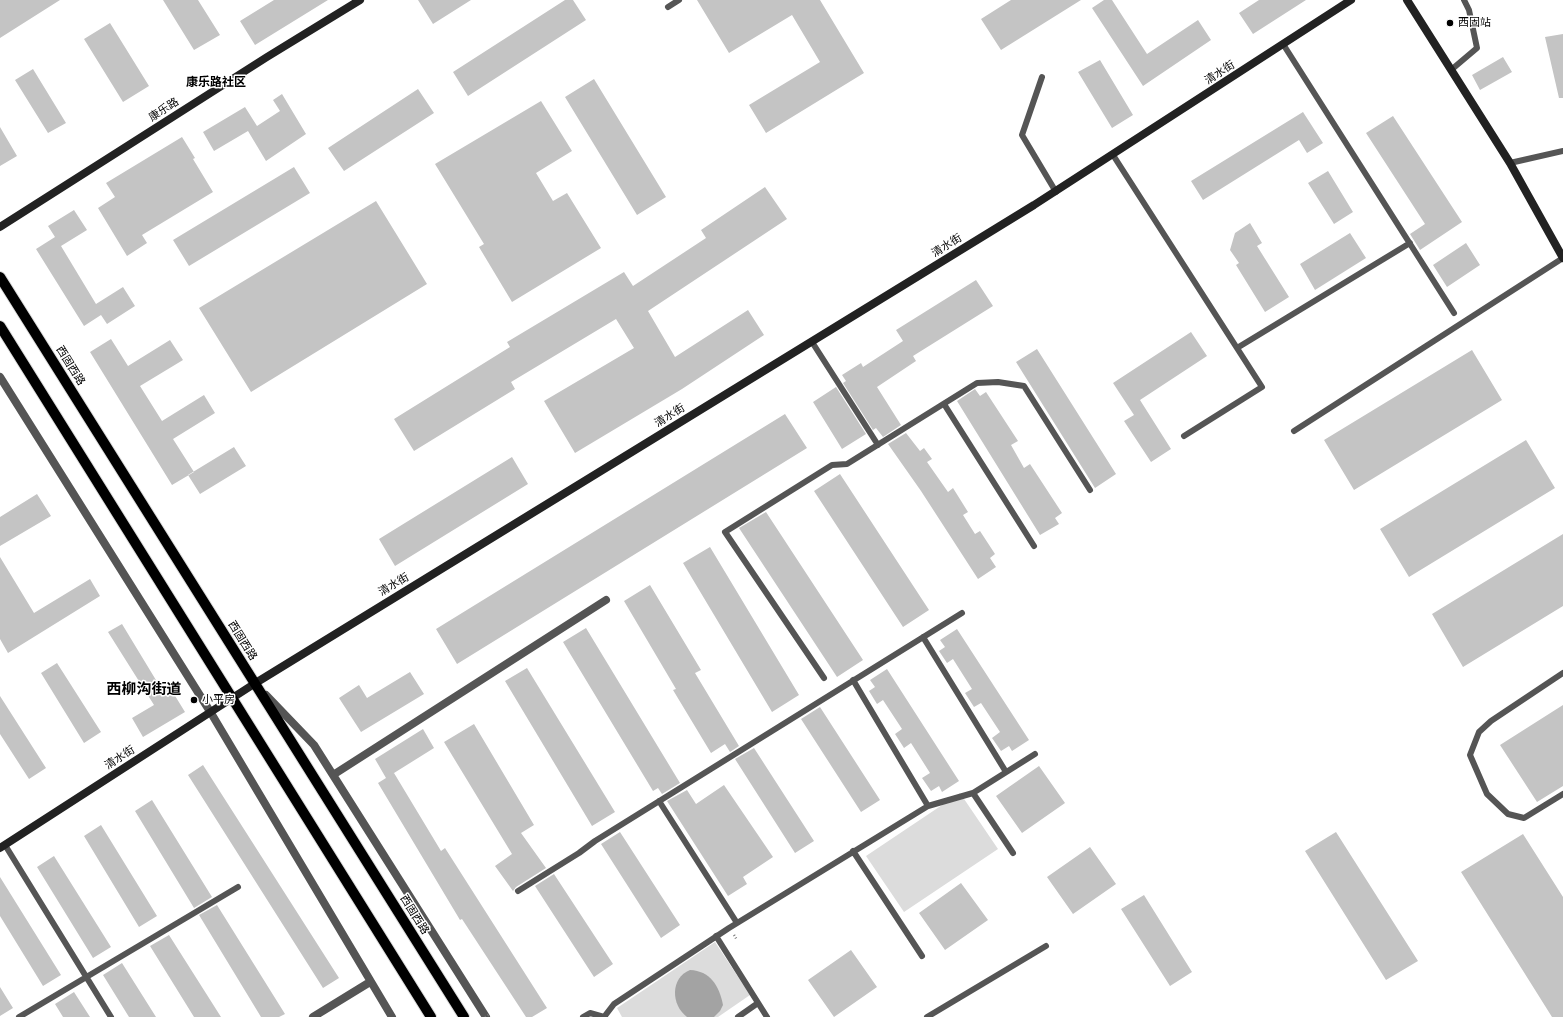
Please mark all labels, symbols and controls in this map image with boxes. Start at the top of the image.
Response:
place label: 西固站 [1458,16,1491,30]
marker: 西固站 [1445,18,1455,28]
street label: 清水街 [1203,58,1237,88]
district label: 康乐路社区 [186,76,246,90]
street label: 康乐路 [147,95,181,125]
street label: 清水街 [930,232,964,260]
street label: 西固西路 [53,344,87,388]
street label: 清水街 [653,402,687,430]
street label: 清水街 [376,571,412,599]
street label: 西固西路 [225,619,259,663]
district label: 西柳沟街道 [107,681,181,699]
place label: 小平房 [202,693,235,707]
marker: 小平房 [189,695,199,705]
street label: 清水街 [103,743,137,773]
street label: 西固西路 [397,893,431,937]

